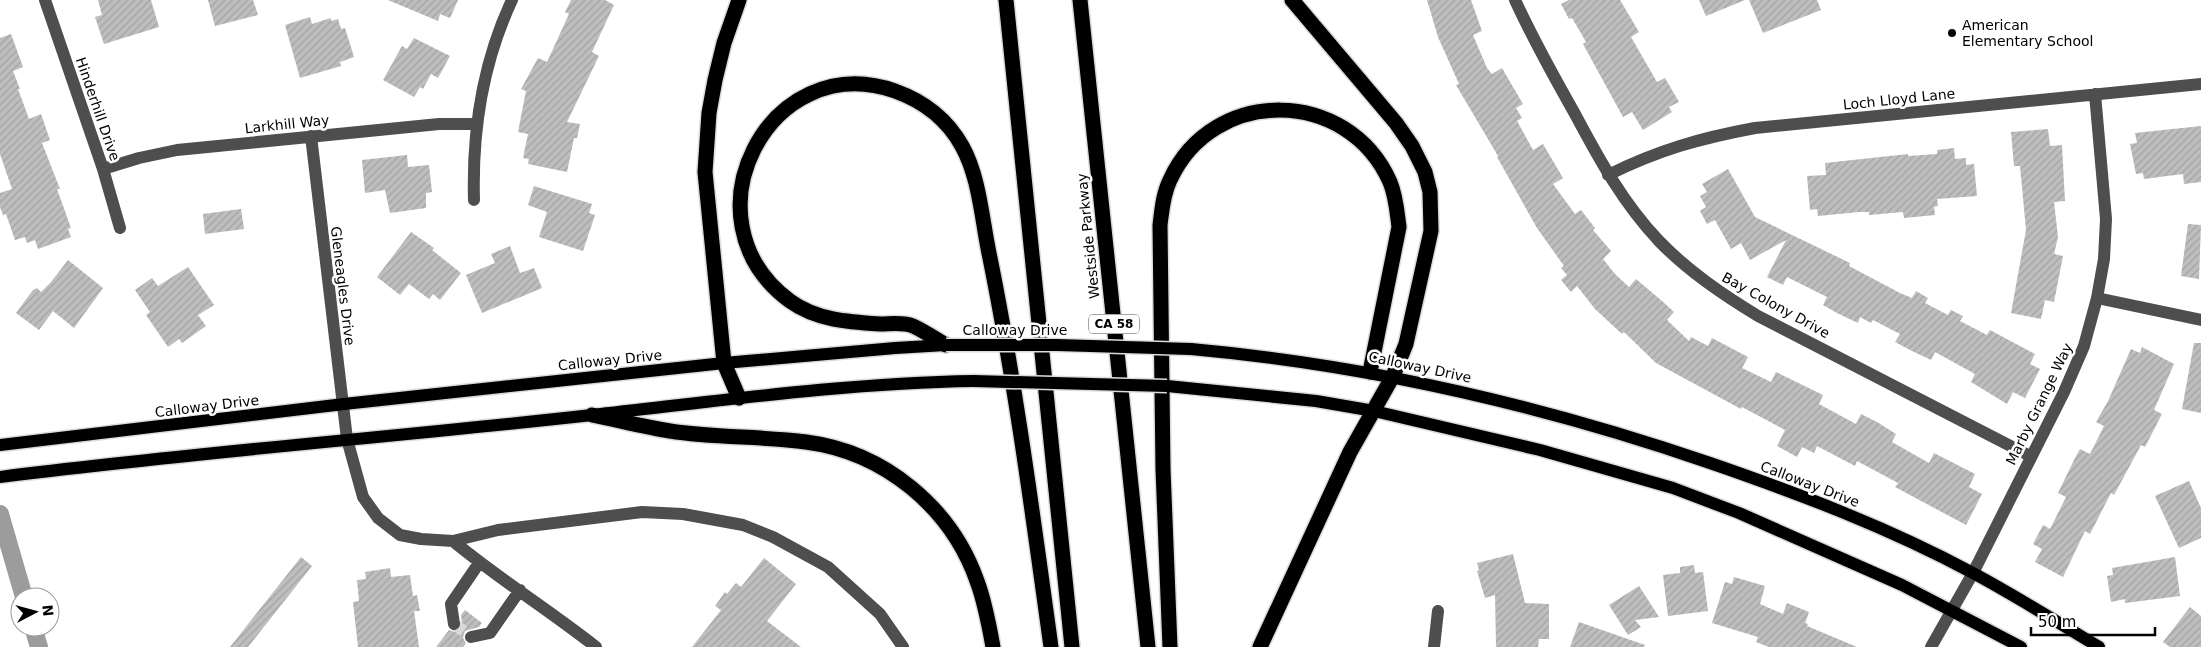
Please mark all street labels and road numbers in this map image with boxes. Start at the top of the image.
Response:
street label: Hinderhill Drive [73,55,123,163]
street label: Loch Lloyd Lane [1842,85,1956,113]
street label: Larkhill Way [244,112,330,136]
street label: Westside Parkway [1073,172,1103,300]
street label: Gleneagles Drive [328,226,358,346]
street label: Bay Colony Drive [1719,269,1833,341]
road number: CA 58 [1089,314,1139,334]
street label: Calloway Drive [963,322,1067,338]
street label: Marby Grange Way [2002,340,2076,468]
street label: Calloway Drive [557,347,663,373]
street label: Calloway Drive [1367,348,1473,386]
street label: Calloway Drive [154,392,260,420]
street label: Calloway Drive [1758,458,1862,510]

